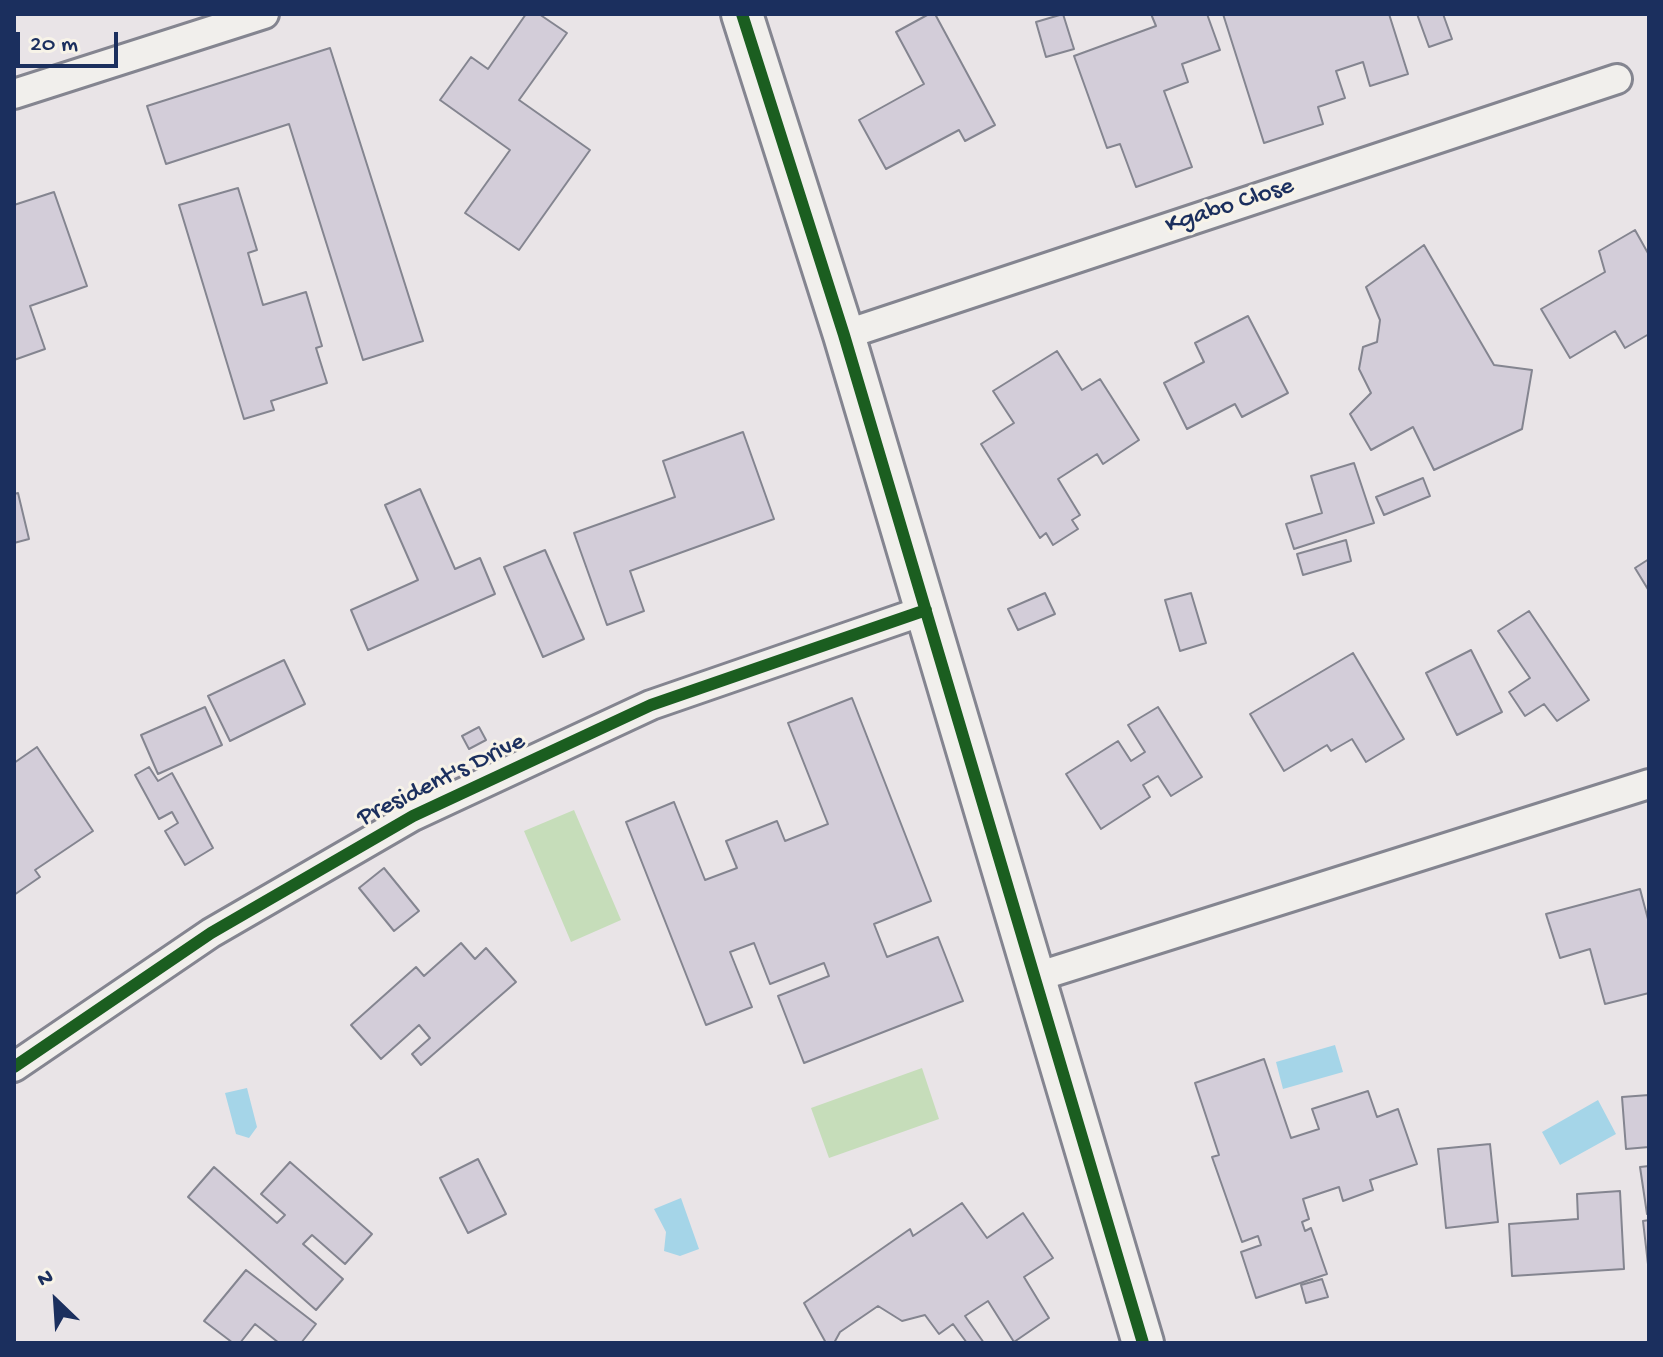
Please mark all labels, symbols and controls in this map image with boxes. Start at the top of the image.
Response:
scale bar [20,16,122,66]
text: 20 m [30,31,78,60]
street label: Kgabo Close [1162,172,1298,242]
street label: President's Drive [353,727,531,835]
north arrow [16,1261,96,1341]
text: N [34,1264,58,1294]

